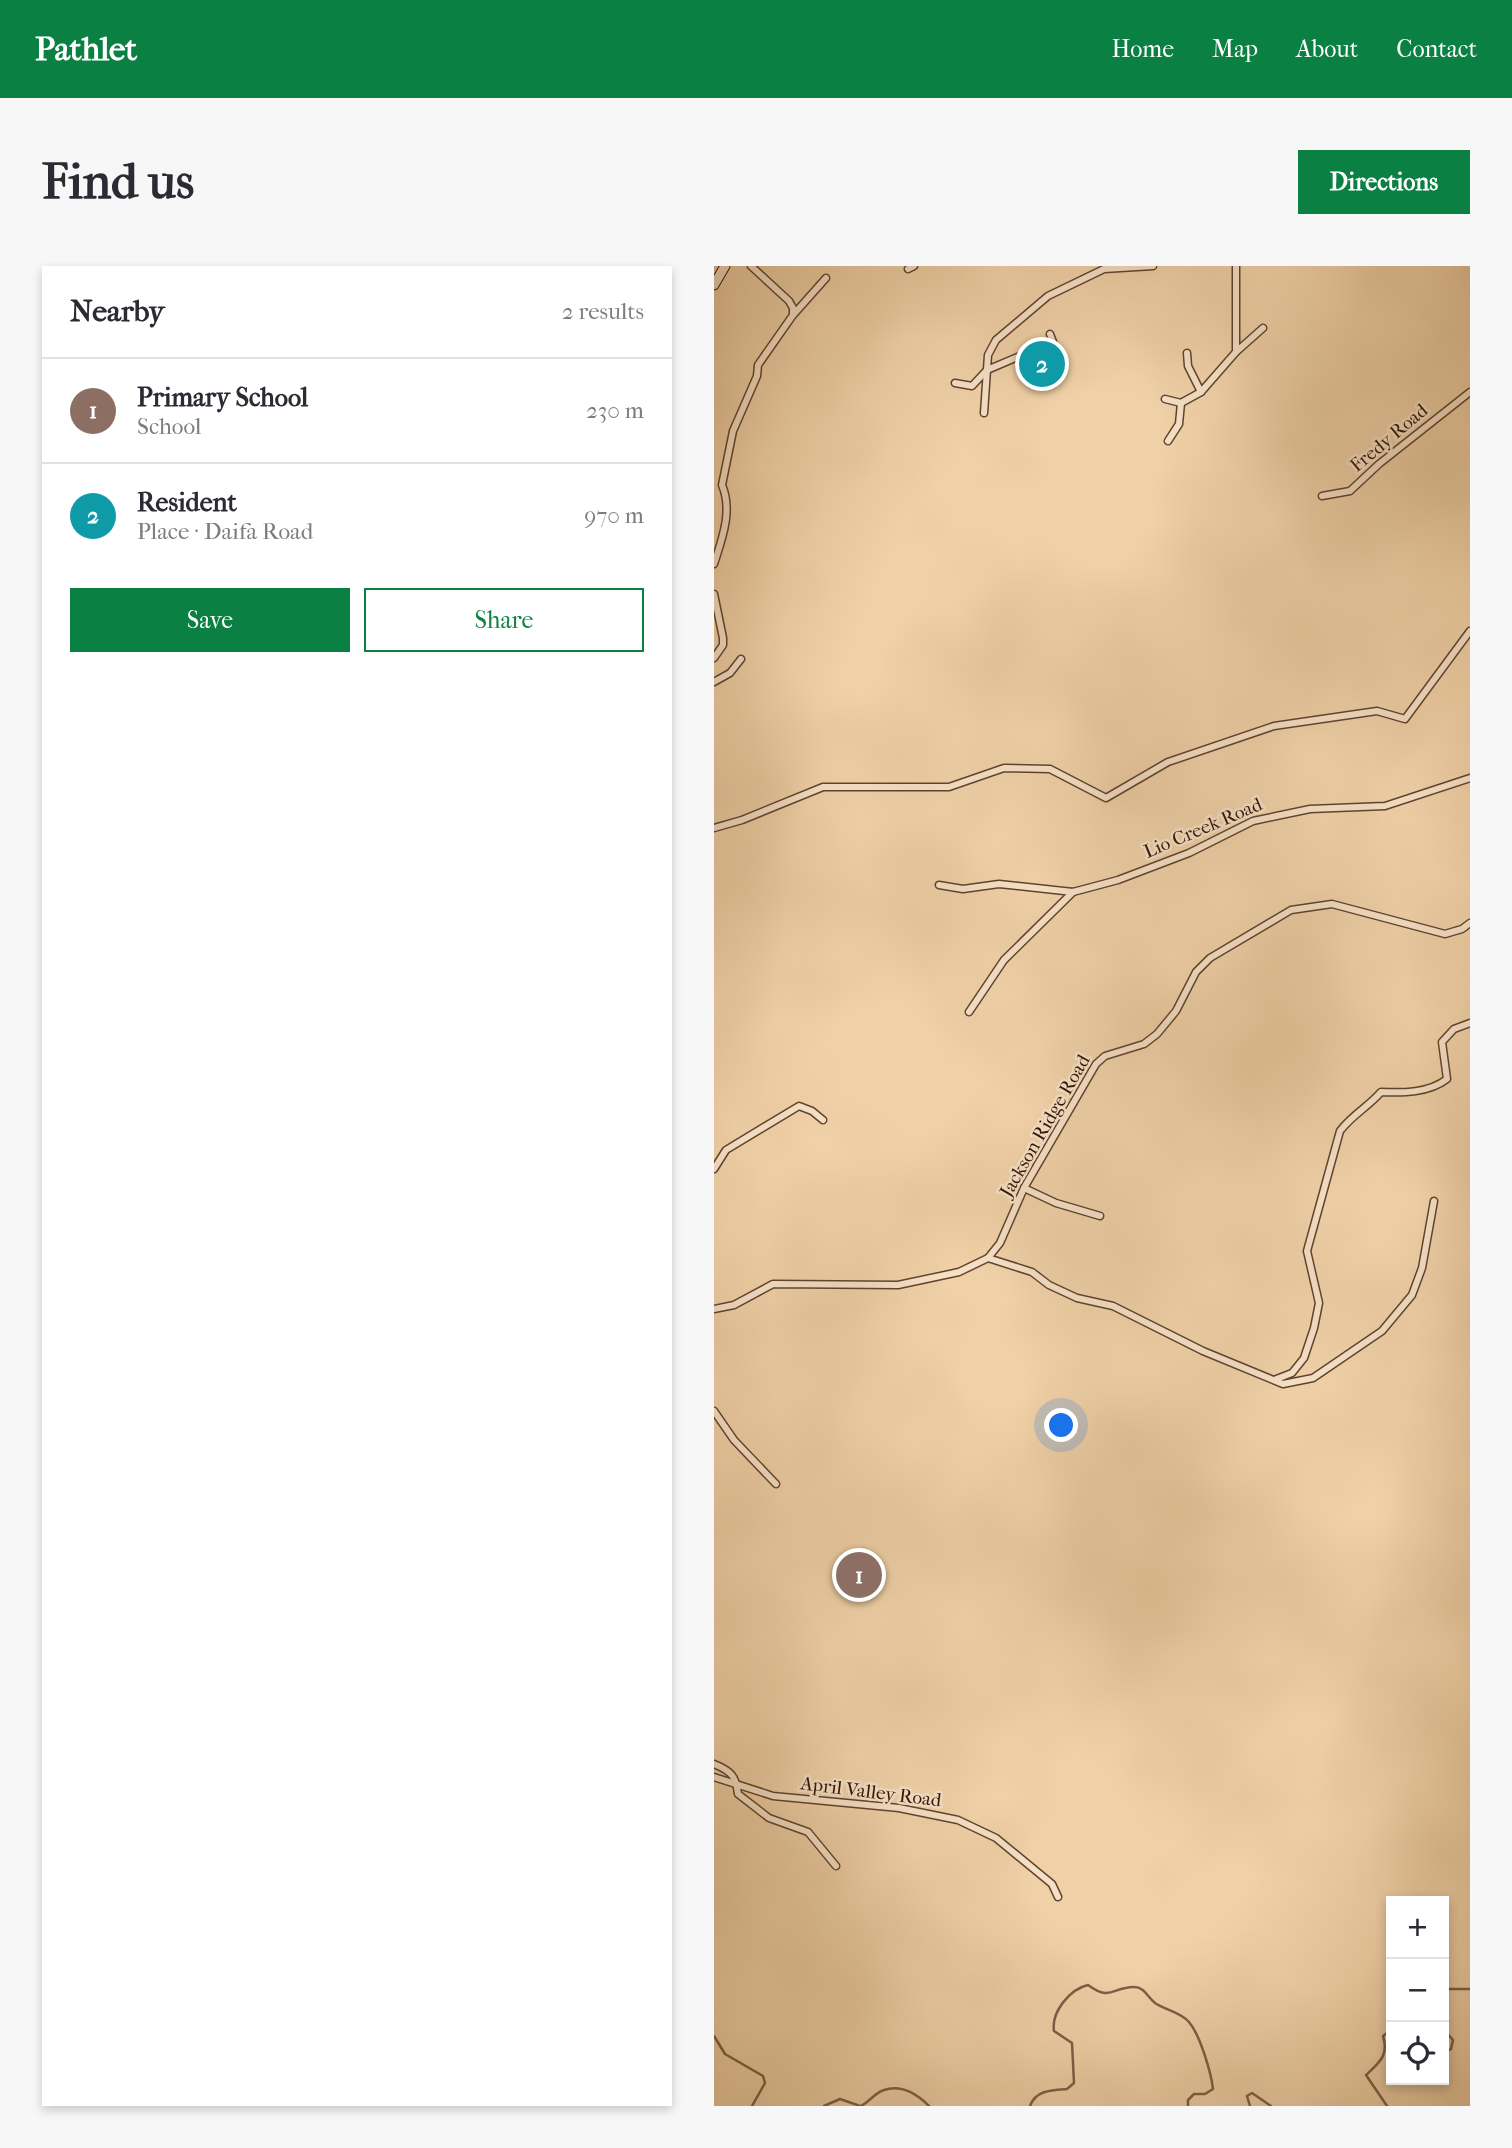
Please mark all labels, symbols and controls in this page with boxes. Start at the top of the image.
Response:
text: Pathlet [35,30,137,69]
text: Home [1112,35,1174,63]
text: Map [1212,35,1258,63]
text: About [1296,35,1358,63]
text: Contact [1396,35,1477,63]
button: Directions [1298,150,1470,214]
text: Find us [42,153,194,211]
text: Nearby [70,294,165,329]
text: 2 results [562,298,644,325]
pin: 2 [1019,338,1065,390]
text: Primary School [137,382,308,413]
text: 1 [89,397,97,424]
text: 230 m [586,397,644,424]
street label: Fredy Road [1346,399,1433,477]
text: School [137,413,201,440]
text: Resident [137,487,237,518]
text: 2 [87,502,99,529]
text: 970 m [584,502,644,529]
text: Place · Daifa Road [137,518,313,545]
button: Save [70,588,350,652]
button: Share [364,588,644,652]
street label: Lio Creek Road [1141,793,1266,863]
street label: Jackson Ridge Road [994,1050,1095,1203]
your location [1044,1408,1078,1442]
pin: 1 [836,1549,882,1601]
street label: April Valley Road [798,1772,943,1812]
map controls [1386,1896,1449,2085]
button: + [1386,1896,1449,1959]
button: − [1386,1959,1449,2022]
button: locate [1386,2022,1449,2085]

